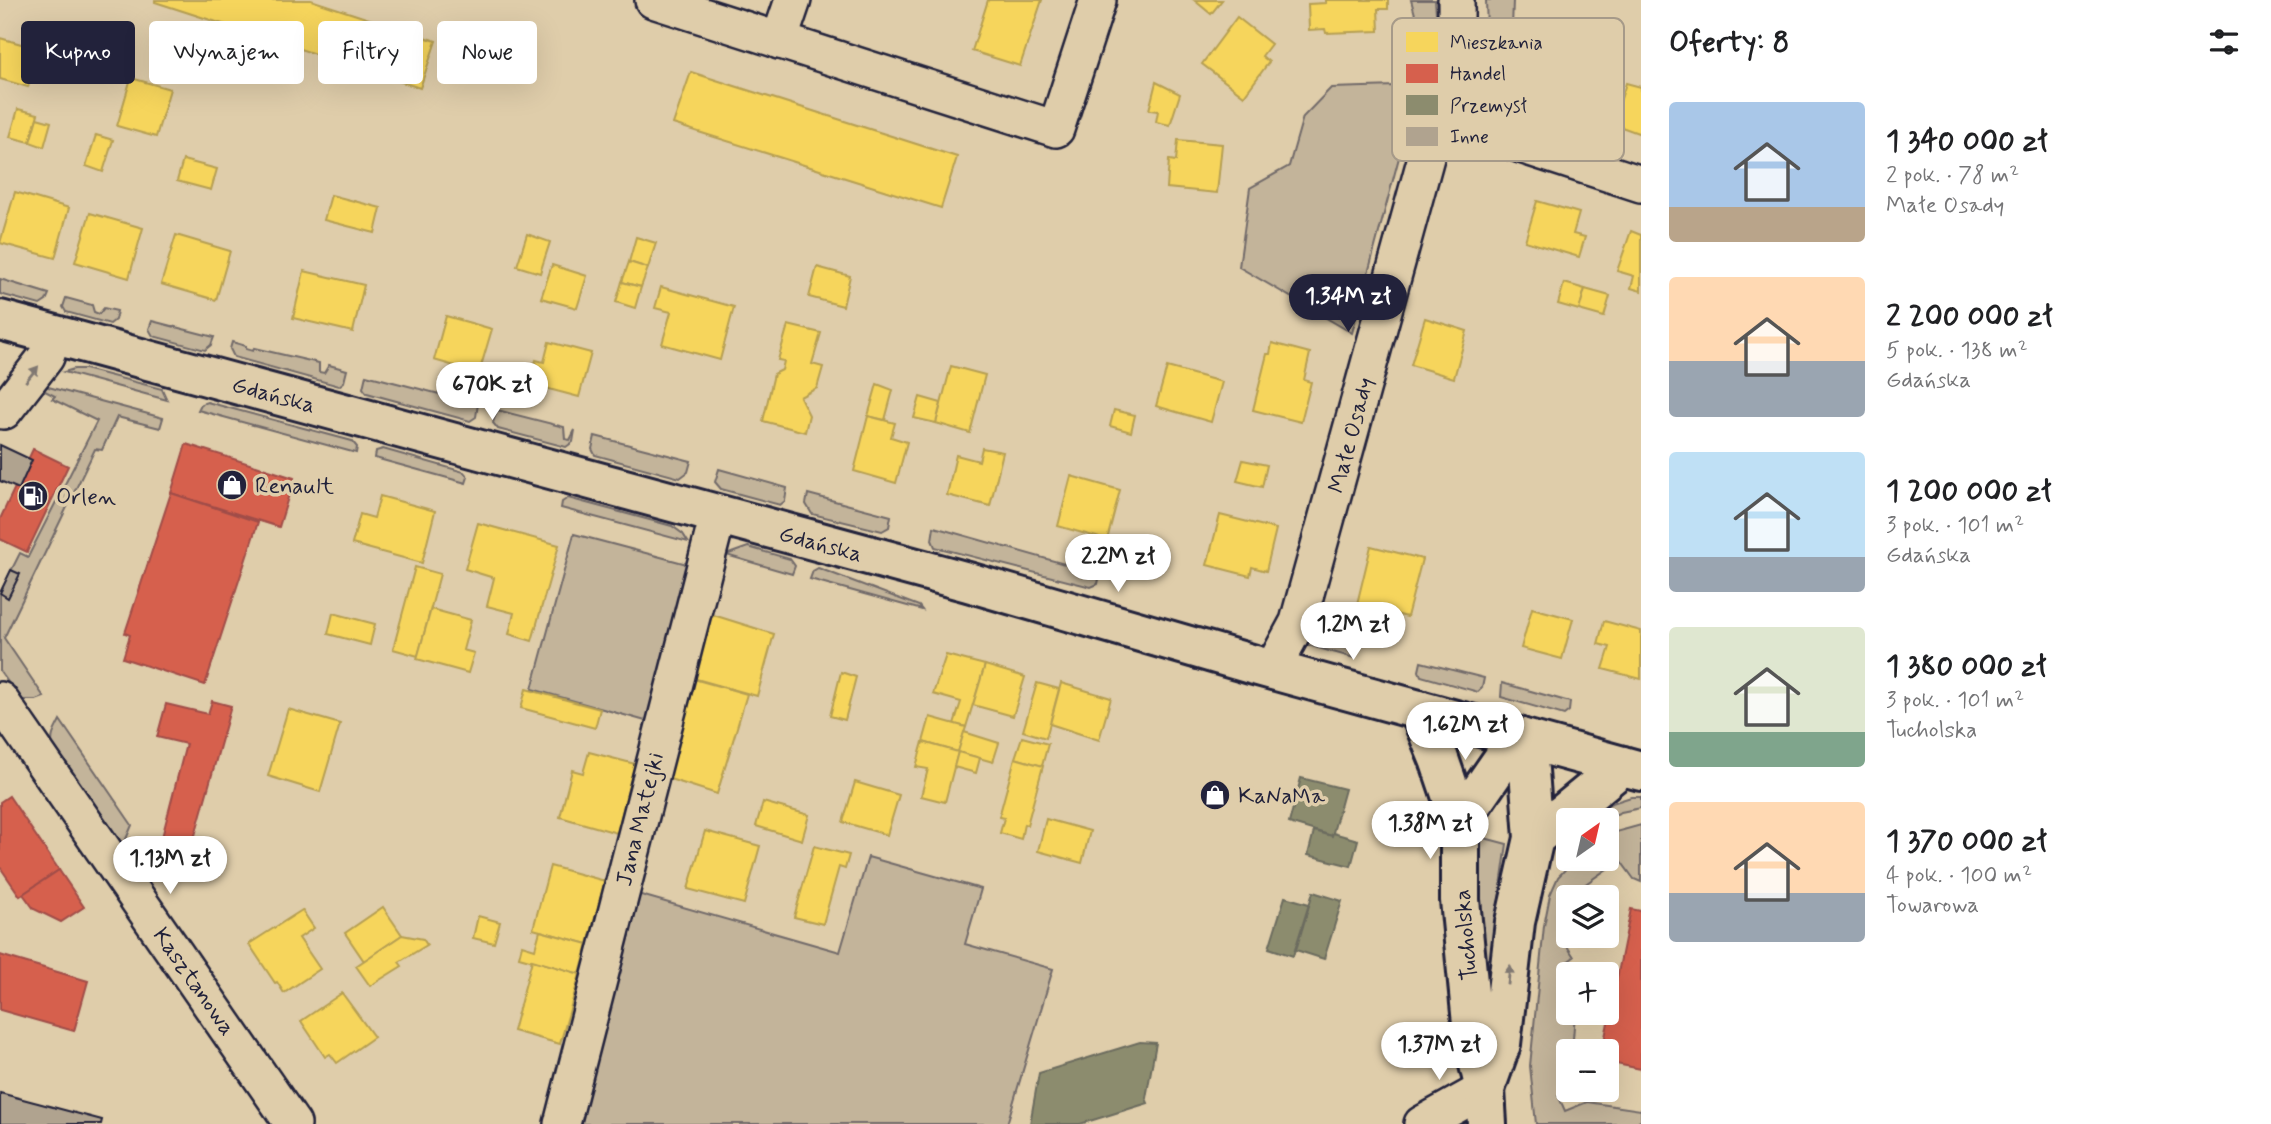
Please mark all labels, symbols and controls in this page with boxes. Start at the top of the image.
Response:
legend [1392,18,1624,161]
chip: Kupno [21,21,135,84]
chip: Wynajem [149,21,304,84]
chip: Filtry [318,21,423,84]
chip: Nowe [437,21,537,84]
text: Oferty: 8 [1669,23,1789,62]
icon: filters [2205,23,2243,61]
text: Mieszkania [1450,31,1543,56]
text: Handel [1450,62,1506,87]
text: Przemysł [1450,94,1528,119]
text: 1 340 000 zł [1886,122,2048,161]
text: Inne [1450,125,1489,150]
icon: home [1725,130,1809,214]
text: 2 pok. · 78 m² [1886,161,2019,191]
text: Małe Osady [1886,191,2005,221]
pin: 1.34M zł [1276,274,1420,334]
text: 1.34M zł [1305,282,1391,312]
text: 2 200 000 zł [1886,297,2053,336]
icon: home [1725,305,1809,389]
text: 5 pok. · 138 m² [1886,336,2028,366]
pin: 670K zł [427,362,557,422]
one-way arrow [25,366,40,384]
text: Gdańska [1886,366,1971,396]
street label: Gdańska [229,370,318,421]
text: 670K zł [452,370,532,400]
street label: Małe Osady [1322,374,1382,497]
shop icon: Renault [215,468,249,502]
place label: Renault [255,472,334,502]
text: 1 200 000 zł [1886,472,2051,511]
fuel station icon: Orlen [16,479,50,513]
icon: home [1725,480,1809,564]
place label: Orlen [56,483,116,513]
text: 3 pok. · 101 m² [1886,511,2024,541]
street label: Gdańska [776,519,865,570]
pin: 2.2M zł [1053,534,1183,594]
text: Gdańska [1886,541,1971,571]
text: 2.2M zł [1081,542,1155,572]
pin: 1.2M zł [1288,602,1418,662]
text: 1.2M zł [1317,610,1389,640]
text: 1 380 000 zł [1886,647,2046,686]
icon: home [1725,655,1809,739]
text: 3 pok. · 101 m² [1886,686,2024,716]
pin: 1.62M zł [1393,702,1537,762]
text: 1.62M zł [1422,710,1508,740]
text: Tucholska [1886,716,1977,746]
street label: Jana Matejki [610,750,672,889]
shop icon: KaNaMa [1198,778,1232,812]
place label: KaNaMa [1238,782,1325,812]
pin: 1.38M zł [1358,802,1502,861]
north arrow [1556,808,1619,872]
map controls [1556,808,1619,1102]
text: 1.38M zł [1388,809,1472,839]
text: 1 370 000 zł [1886,822,2047,861]
icon: home [1725,830,1809,914]
pin: 1.13M zł [98,836,242,896]
text: 1.13M zł [129,844,211,874]
text: 4 pok. · 100 m² [1886,861,2032,891]
button: layers [1556,885,1619,948]
street label: Tucholska [1448,888,1486,982]
text: Towarowa [1886,891,1979,921]
street label: Kasztanowa [145,922,242,1042]
button: + [1556,962,1619,1025]
one-way arrow [1504,964,1515,986]
pin: 1.37M zł [1367,1023,1511,1082]
text: 1.37M zł [1397,1030,1481,1060]
button: − [1556,1039,1619,1102]

